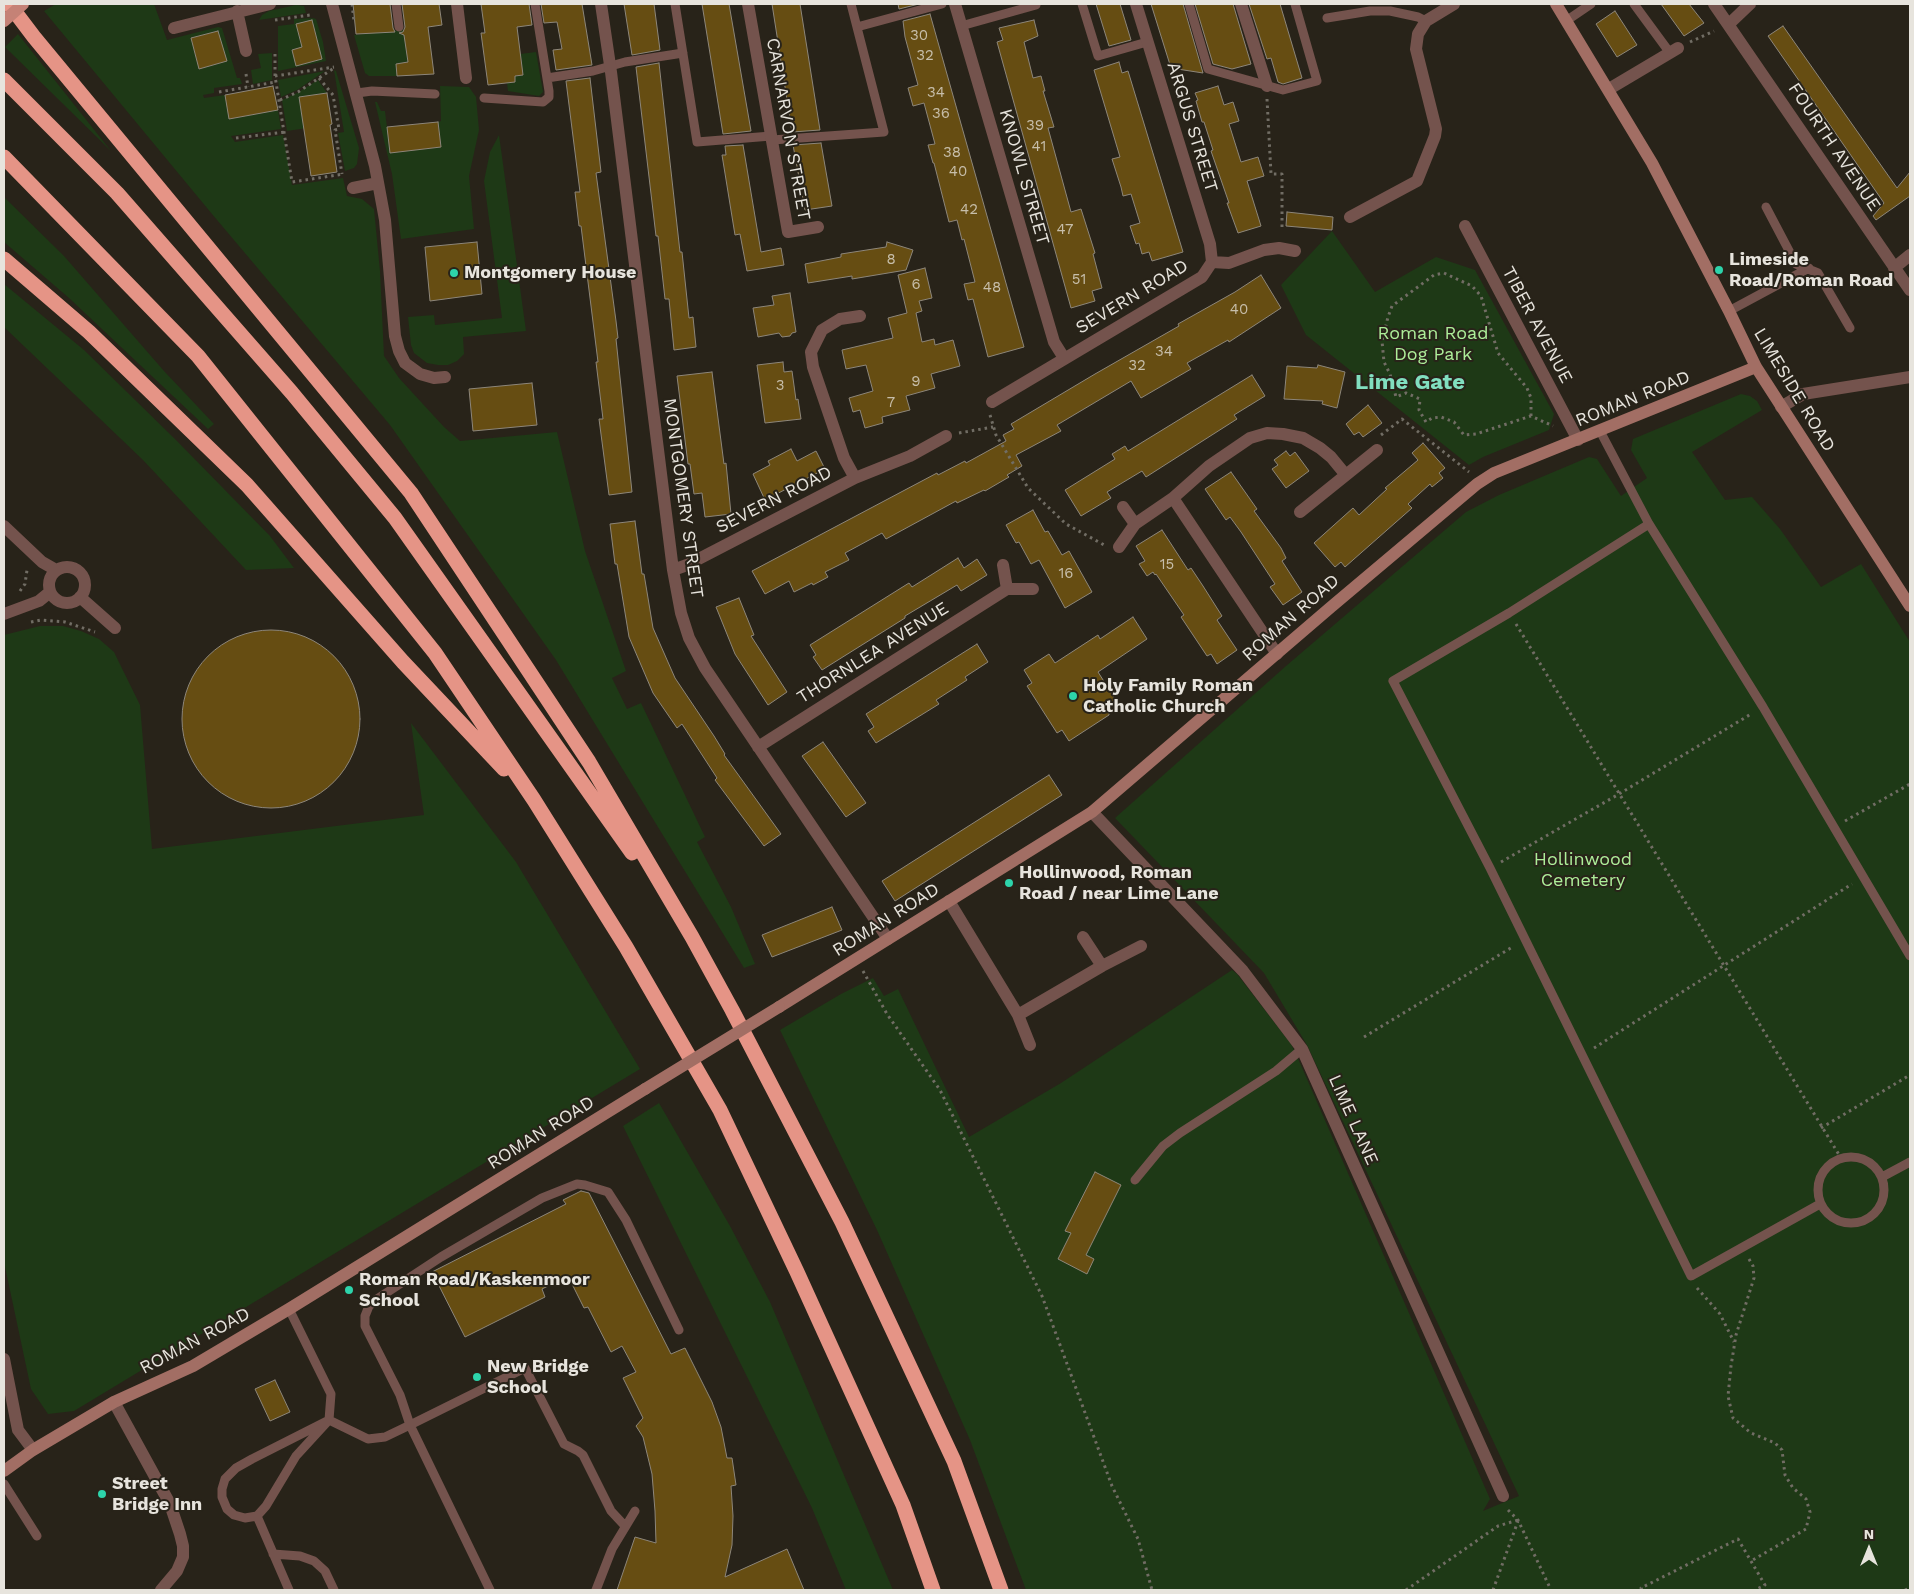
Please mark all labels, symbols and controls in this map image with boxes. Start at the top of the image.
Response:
house number: 30 [910,27,928,45]
street label: CARNARVON STREET [761,36,815,222]
house number: 32 [916,47,934,65]
street label: ARGUS STREET [1162,59,1222,195]
street label: FOURTH AVENUE [1783,79,1885,215]
house number: 34 [927,84,945,102]
house number: 36 [932,105,950,123]
street label: KNOWL STREET [994,107,1054,247]
house number: 39 [1026,117,1044,135]
house number: 41 [1032,138,1046,156]
house number: 38 [943,144,961,162]
house number: 40 [949,163,967,181]
house number: 42 [960,201,978,219]
house number: 47 [1057,221,1073,239]
place label: Limeside Road/Roman Road [1729,249,1893,292]
house number: 8 [886,251,896,269]
street label: SEVERN ROAD [1072,255,1192,339]
place label: Montgomery House [464,262,637,284]
street label: TIBER AVENUE [1497,263,1577,387]
marker: Limeside Road/Roman Road [1713,264,1725,276]
marker: Montgomery House [448,267,460,279]
house number: 51 [1072,271,1086,289]
house number: 6 [911,276,921,294]
house number: 48 [983,279,1001,297]
house number: 40 [1230,301,1248,319]
park label: Roman Road Dog Park [1377,323,1489,366]
street label: LIMESIDE ROAD [1749,324,1839,456]
house number: 34 [1155,343,1173,361]
house number: 32 [1128,357,1146,375]
street label: ROMAN ROAD [1573,366,1693,432]
district label: Lime Gate [1355,370,1465,396]
house number: 9 [911,373,921,391]
house number: 3 [776,377,784,395]
house number: 7 [887,394,895,412]
street label: MONTGOMERY STREET [658,397,708,599]
street label: SEVERN ROAD [712,461,836,539]
house number: 15 [1160,556,1174,574]
house number: 16 [1059,565,1073,583]
street label: ROMAN ROAD [1238,570,1344,666]
street label: THORNLEA AVENUE [793,598,953,708]
place label: Holy Family Roman Catholic Church [1083,675,1253,718]
marker: Holy Family Roman Catholic Church [1067,690,1079,702]
park label: Hollinwood Cemetery [1534,849,1632,892]
place label: Hollinwood, Roman Road / near Lime Lane [1019,862,1219,904]
marker: Hollinwood, Roman Road / near Lime Lane [1003,877,1015,889]
street label: ROMAN ROAD [829,879,943,961]
street label: LIME LANE [1324,1072,1382,1168]
street label: ROMAN ROAD [484,1092,598,1174]
place label: Roman Road/Kaskenmoor School [359,1269,590,1312]
marker: Roman Road/Kaskenmoor School [343,1284,355,1296]
street label: ROMAN ROAD [136,1303,254,1379]
place label: New Bridge School [487,1356,589,1398]
marker: New Bridge School [471,1371,483,1383]
place label: Street Bridge Inn [112,1473,202,1516]
marker: Street Bridge Inn [96,1488,108,1500]
north arrow [1844,1524,1894,1574]
text: N [1864,1526,1874,1542]

